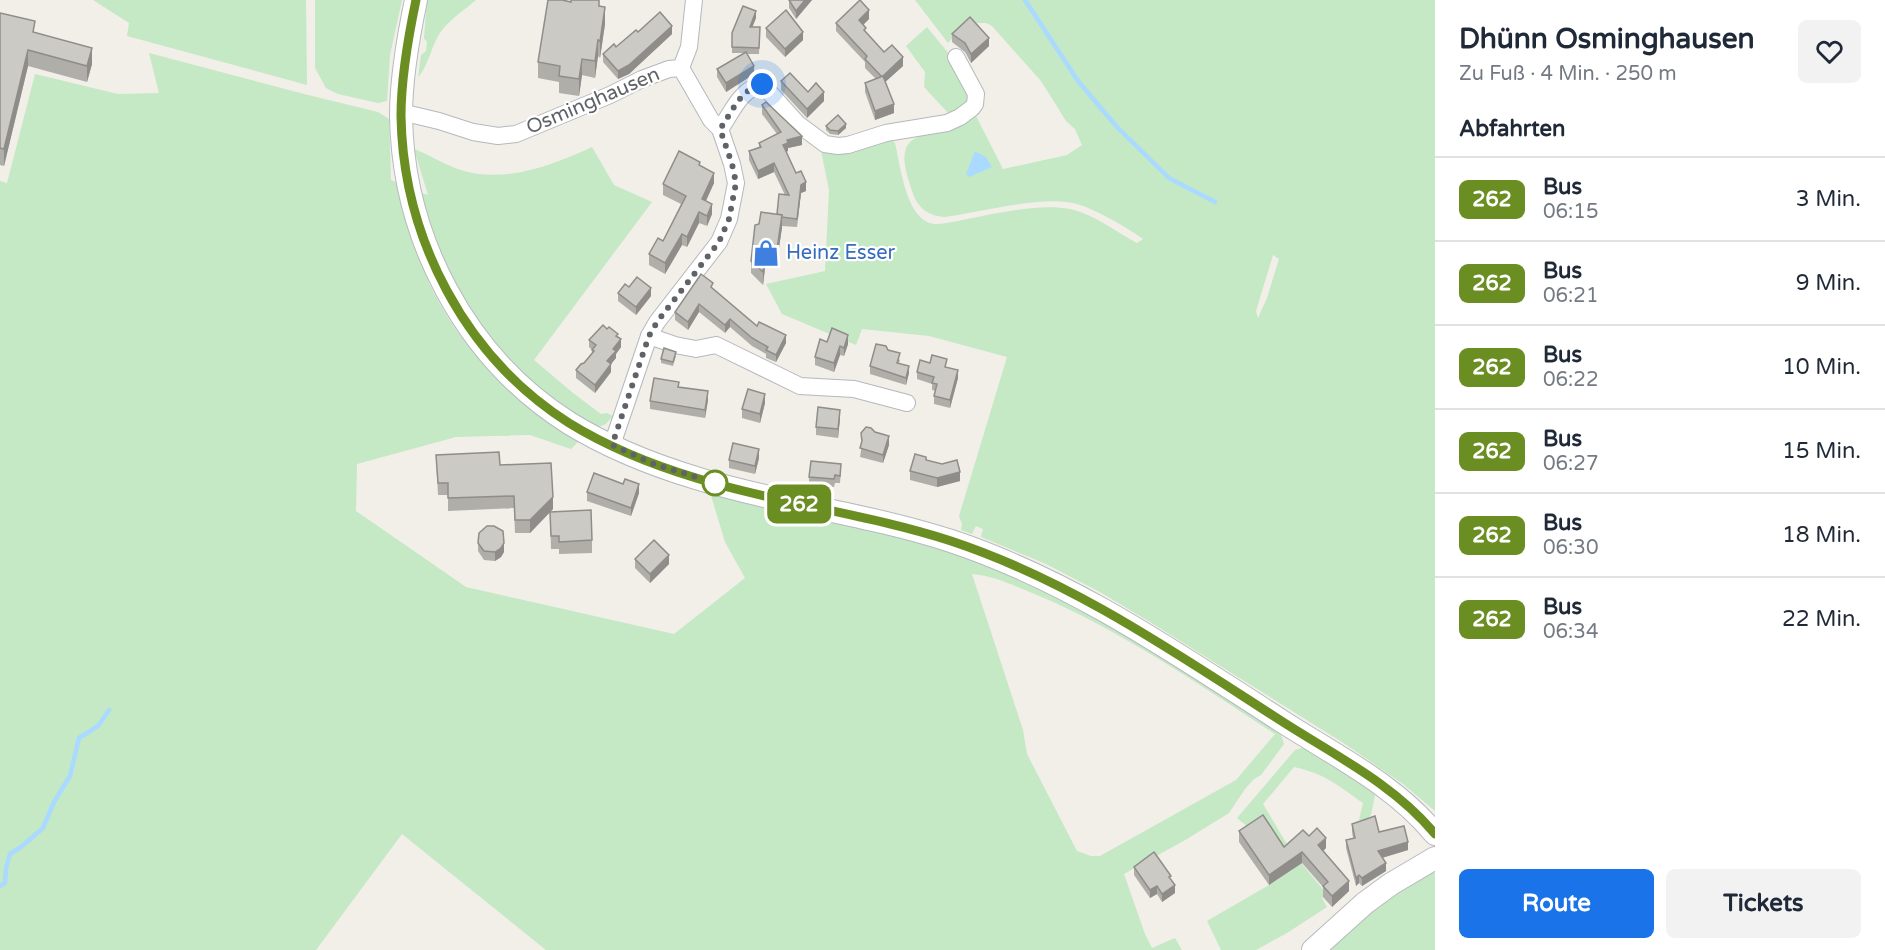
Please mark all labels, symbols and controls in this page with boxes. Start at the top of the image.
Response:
button: heart [1798,20,1861,83]
text: Dhünn Osminghausen [1459,22,1755,56]
street label: Osminghausen [523,62,663,140]
text: Zu Fuß · 4 Min. · 250 m [1459,62,1677,86]
your location [747,69,777,99]
text: Abfahrten [1459,116,1565,142]
text: Bus [1543,174,1582,200]
text: 3 Min. [1796,186,1861,212]
text: 262 [1472,187,1512,212]
text: 06:15 [1543,200,1598,224]
shop icon: Heinz Esser [751,238,781,268]
place label: Heinz Esser [786,241,896,265]
text: Bus [1543,258,1582,284]
text: 9 Min. [1796,270,1861,296]
text: 262 [1472,271,1512,296]
text: 06:21 [1543,284,1598,308]
text: Bus [1543,342,1582,368]
text: 10 Min. [1782,354,1861,380]
text: 262 [1472,355,1512,380]
text: 06:22 [1543,368,1598,392]
text: Bus [1543,426,1582,452]
text: 15 Min. [1782,438,1861,464]
text: 262 [1472,439,1512,464]
text: 06:27 [1543,452,1598,476]
unlabelled marker [702,470,728,496]
line badge: 262 [764,484,834,524]
text: 262 [779,492,819,517]
text: Bus [1543,510,1582,536]
text: 18 Min. [1782,522,1861,548]
text: 262 [1472,523,1512,548]
text: 06:30 [1543,536,1598,560]
text: Bus [1543,594,1582,620]
text: 22 Min. [1782,606,1861,632]
text: 262 [1472,607,1512,632]
text: 06:34 [1543,620,1598,644]
button: Route [1459,869,1654,938]
button: Tickets [1666,869,1861,938]

